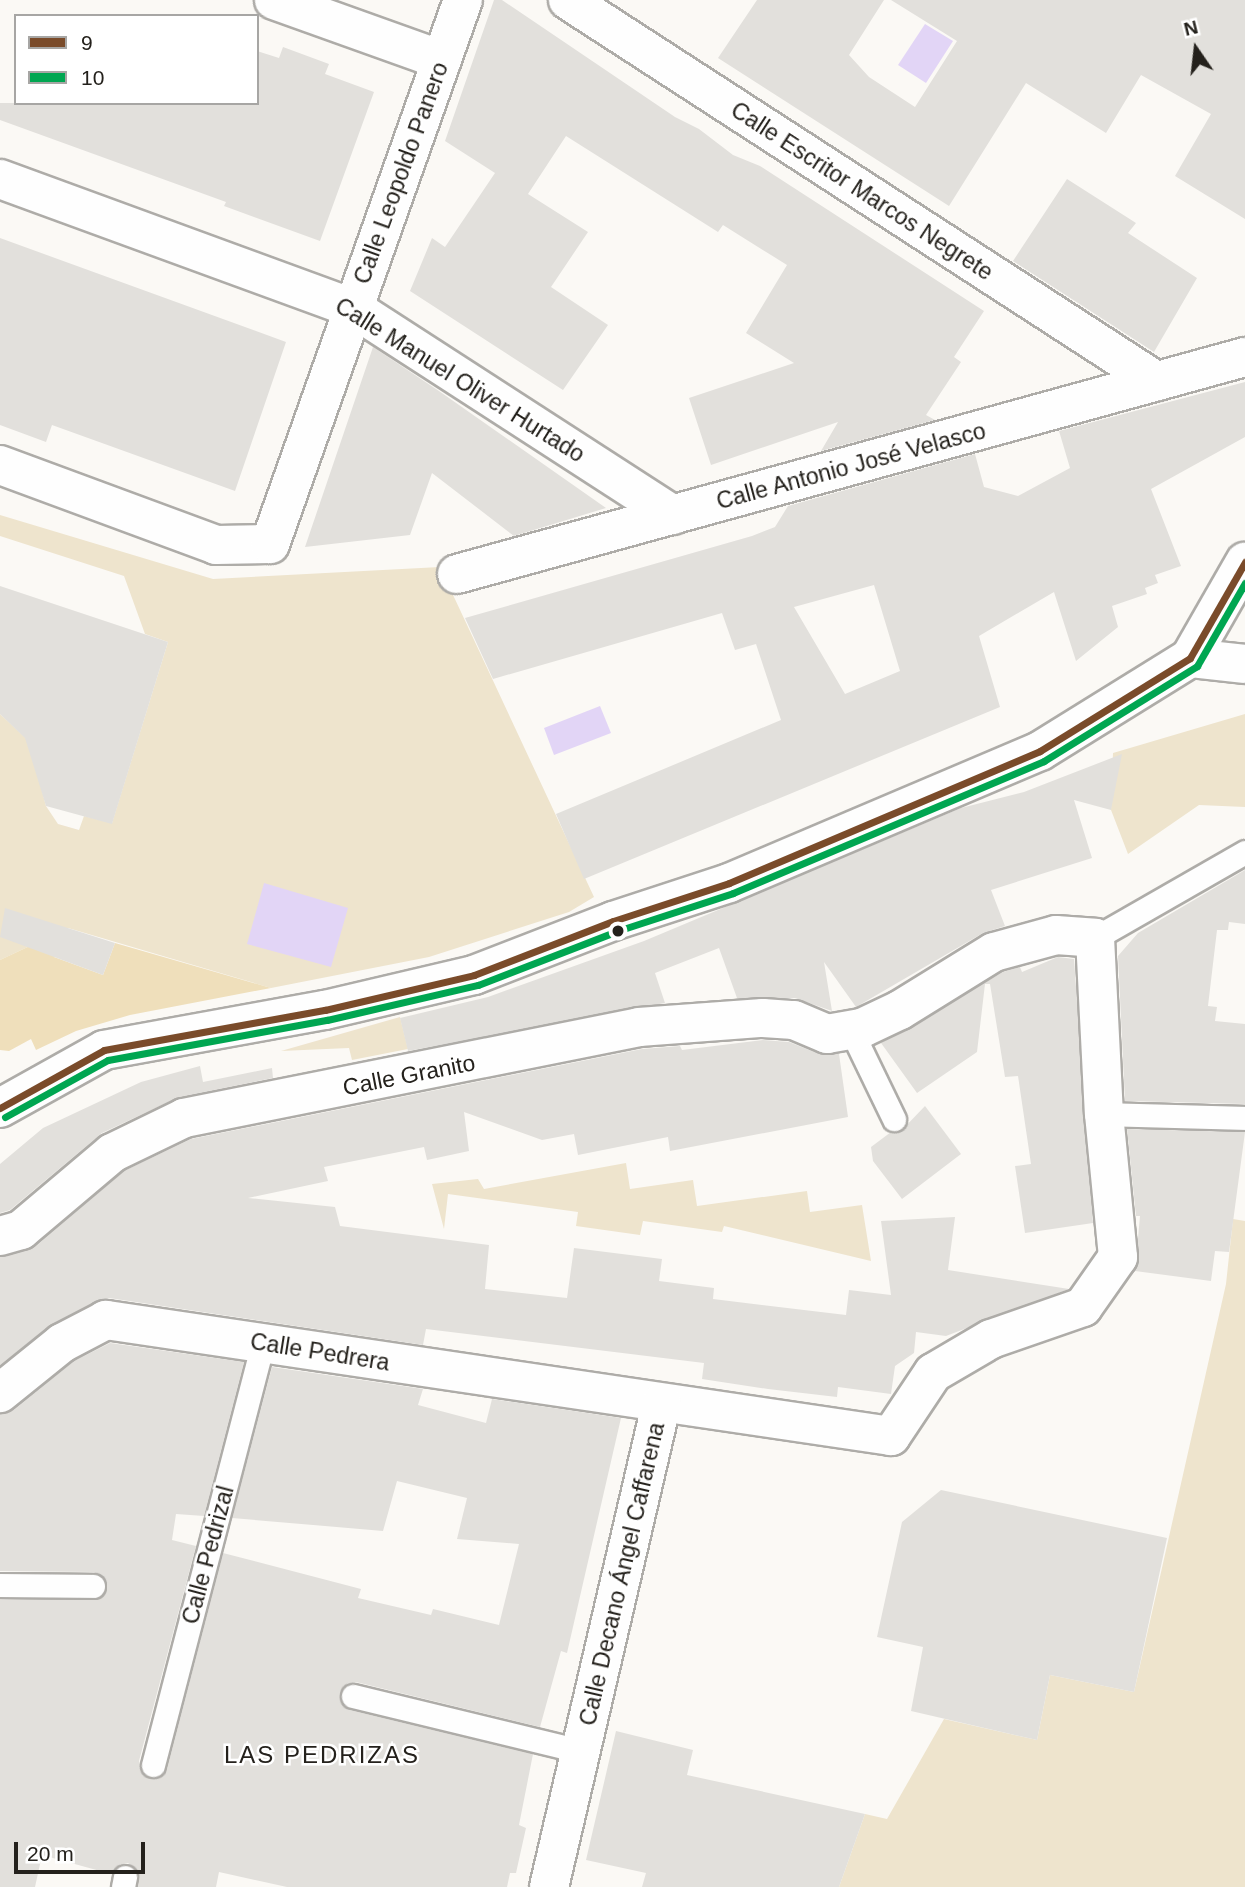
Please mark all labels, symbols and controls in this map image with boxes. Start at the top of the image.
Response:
legend [14,14,259,105]
north arrow [1161,14,1231,84]
text: N [1182,16,1200,40]
text: 9 [81,31,93,54]
street label: Calle Leopoldo Panero [348,58,454,288]
text: 10 [81,66,104,89]
street label: Calle Escritor Marcos Negrete [726,96,998,286]
street label: Calle Manuel Oliver Hurtado [330,292,590,468]
street label: Calle Antonio José Velasco [713,417,989,515]
unlabelled marker [611,924,625,938]
street label: Calle Granito [340,1049,478,1101]
street label: Calle Pedrera [248,1327,392,1377]
street label: Calle Decano Ángel Caffarena [574,1420,670,1728]
street label: Calle Pedrizal [176,1483,240,1627]
district label: LAS PEDRIZAS [225,1741,419,1769]
scale bar [18,1828,149,1872]
text: 20 m [27,1842,74,1865]

